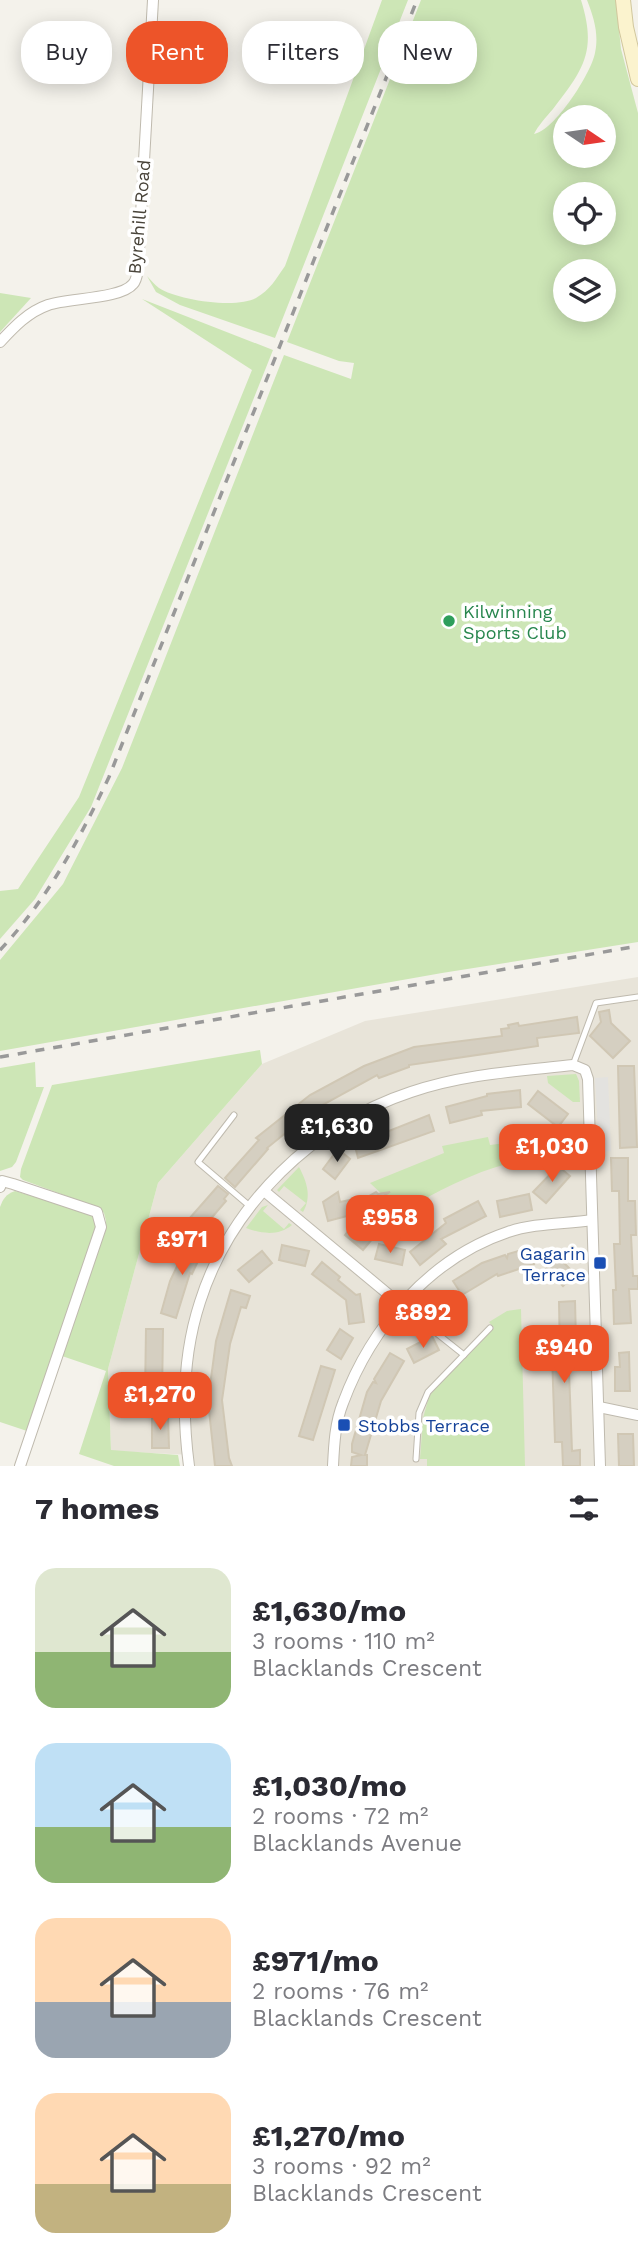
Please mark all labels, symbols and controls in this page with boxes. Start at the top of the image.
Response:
chip: Buy [21,21,112,84]
chip: Rent [126,21,228,84]
chip: Filters [242,21,364,84]
chip: New [378,21,477,84]
north arrow [553,105,616,168]
map controls [553,105,616,322]
street label: Byrehill Road [124,159,154,275]
button: locate [553,182,616,245]
button: layers [553,259,616,322]
place label: Kilwinning Sports Club [463,601,567,643]
marker: Kilwinning Sports Club [441,613,457,629]
pin: £1,630 [280,1104,394,1164]
text: £1,630 [300,1113,374,1140]
pin: £1,030 [495,1124,609,1184]
text: £1,030 [515,1133,589,1160]
pin: £958 [349,1196,431,1255]
text: £958 [362,1204,418,1231]
pin: £971 [141,1218,223,1277]
text: £971 [156,1226,208,1253]
place label: Gagarin Terrace [520,1243,586,1285]
marker: Gagarin Terrace [592,1255,608,1271]
pin: £892 [382,1290,464,1350]
text: £892 [395,1299,451,1326]
pin: £940 [523,1326,605,1385]
text: £940 [535,1334,593,1361]
pin: £1,270 [103,1372,217,1432]
text: £1,270 [124,1381,196,1408]
place label: Stobbs Terrace [358,1415,490,1436]
marker: Stobbs Terrace [336,1417,352,1433]
icon: filters [565,1489,603,1527]
text: 7 homes [35,1491,159,1526]
text: £1,630/mo [252,1593,406,1628]
icon: home [91,1596,175,1680]
text: 3 rooms · 110 m² [252,1628,435,1655]
text: Blacklands Crescent [252,1655,482,1682]
text: £1,030/mo [252,1768,407,1803]
icon: home [91,1771,175,1855]
text: 2 rooms · 72 m² [252,1803,428,1830]
text: Blacklands Avenue [252,1830,462,1857]
text: £971/mo [252,1943,379,1978]
icon: home [91,1946,175,2030]
text: 2 rooms · 76 m² [252,1978,428,2005]
text: Blacklands Crescent [252,2005,482,2032]
text: £1,270/mo [252,2118,405,2153]
icon: home [91,2121,175,2205]
text: 3 rooms · 92 m² [252,2153,431,2180]
text: Blacklands Crescent [252,2180,482,2207]

